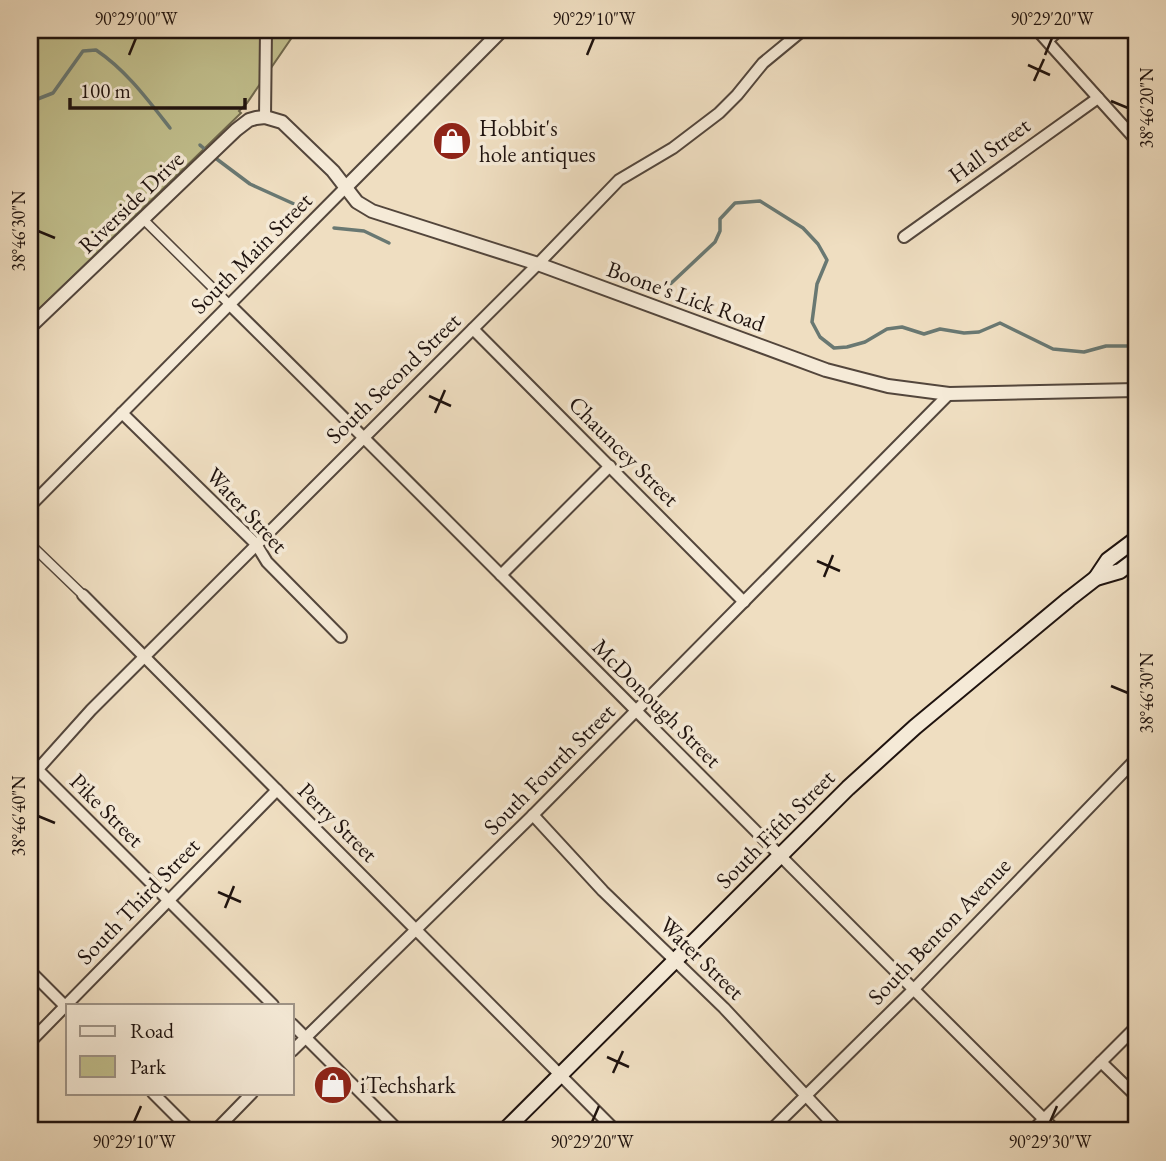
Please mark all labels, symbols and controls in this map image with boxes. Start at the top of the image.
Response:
text: 90°29'00"W [94,7,178,30]
text: 90°29'10"W [552,7,636,30]
text: 90°29'20"W [1010,7,1094,30]
scale bar [70,66,245,110]
text: 38°46'20"N [1135,67,1158,148]
text: 100 m [80,77,131,104]
street label: Hall Street [942,110,1036,190]
place label: Hobbit's hole antiques [479,113,596,169]
shop icon: Hobbit's hole antiques [431,120,473,162]
street label: Riverside Drive [72,144,190,260]
street label: South Main Street [184,185,319,320]
text: 38°46'30"N [7,190,30,271]
street label: Boone's Lick Road [603,254,769,339]
street label: South Second Street [319,305,467,450]
street label: Chauncey Street [562,389,686,513]
street label: Water Street [200,461,295,560]
street label: McDonough Street [586,632,729,775]
text: 38°46'30"N [1135,652,1158,733]
street label: South Fourth Street [477,696,622,841]
street label: South Fifth Street [709,762,842,895]
street label: Pike Street [63,766,151,854]
text: 38°46'40"N [7,775,30,856]
street label: Perry Street [292,776,385,869]
street label: South Third Street [70,831,207,971]
street label: South Benton Avenue [861,851,1017,1011]
street label: Water Street [653,910,751,1006]
legend [66,1004,294,1094]
text: Road [130,1017,174,1044]
text: Park [130,1053,167,1080]
shop icon: iTechshark [312,1064,354,1106]
place label: iTechshark [360,1070,457,1100]
text: 90°29'10"W [92,1130,176,1153]
text: 90°29'20"W [550,1130,634,1153]
text: 90°29'30"W [1008,1130,1092,1153]

